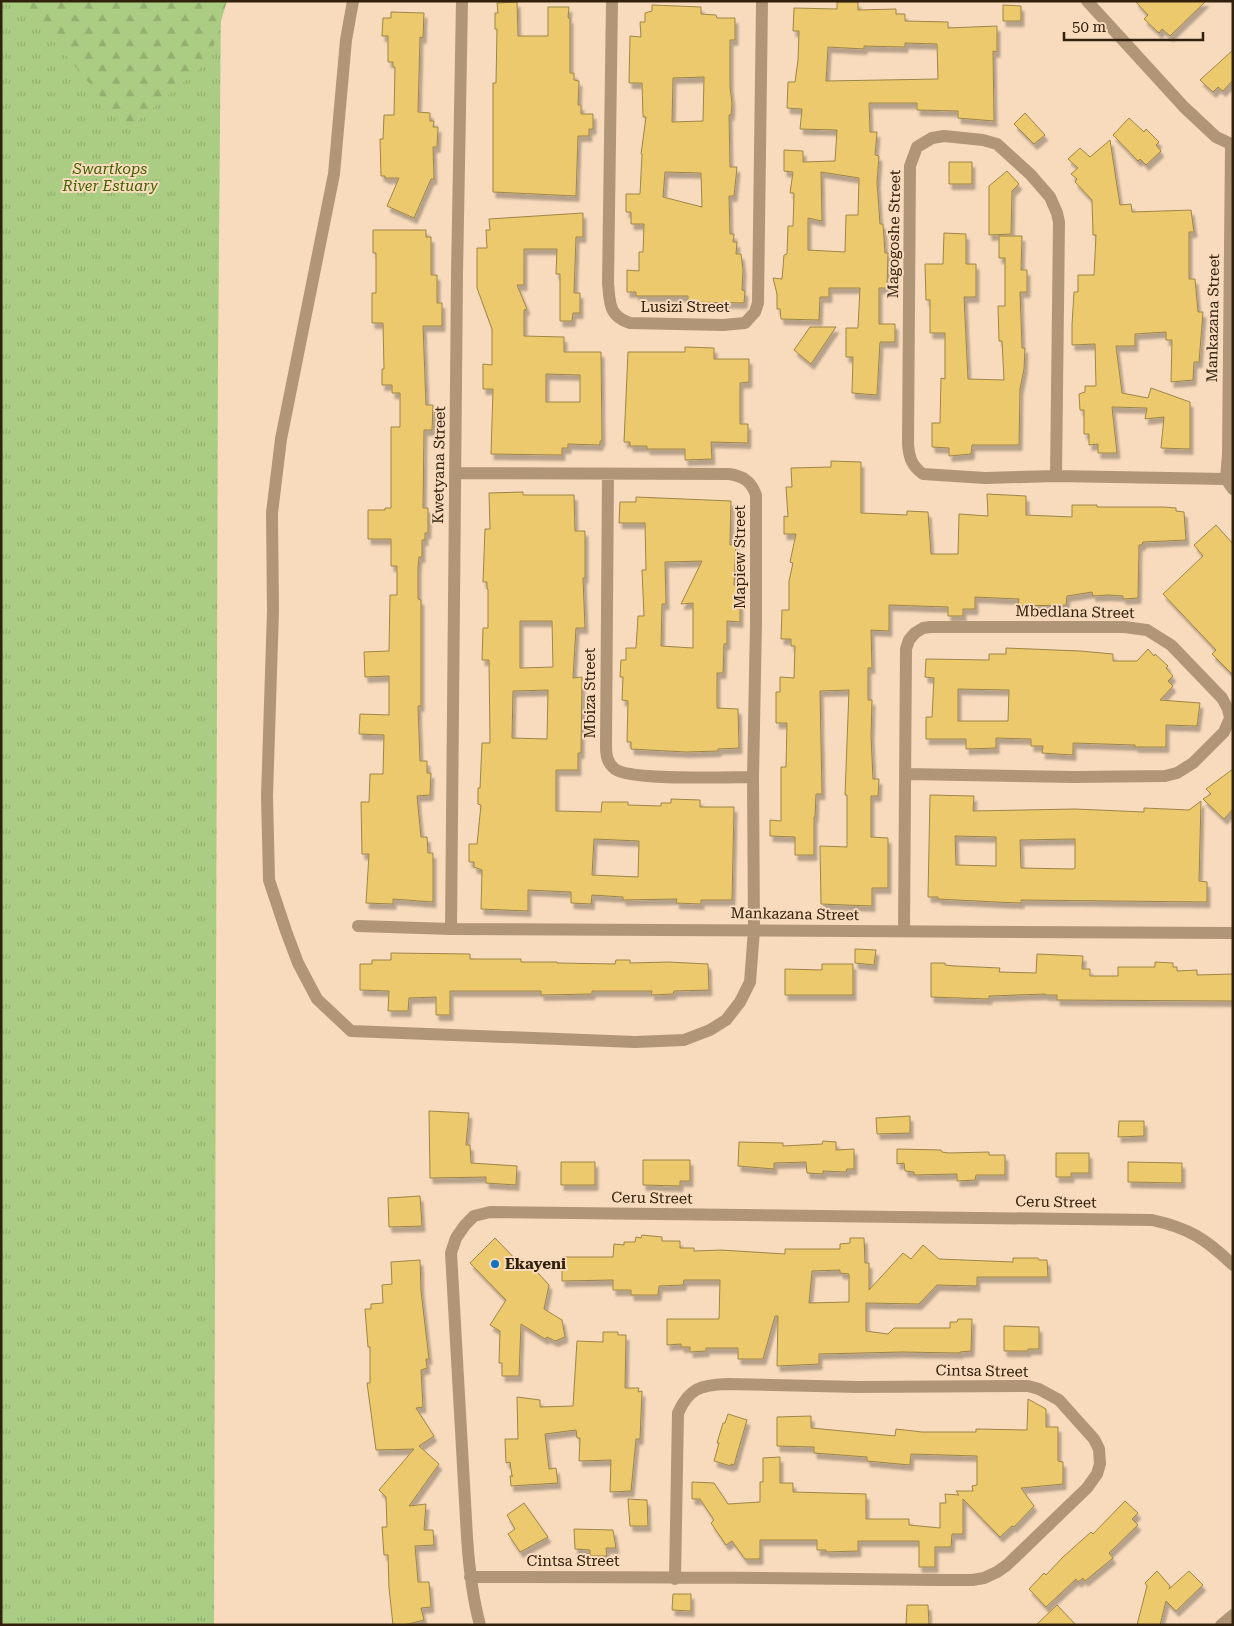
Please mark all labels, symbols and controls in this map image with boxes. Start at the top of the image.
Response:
scale bar [1064,10,1203,42]
text: 50 m [1072,18,1107,36]
park label: Swartkops River Estuary [61,160,158,195]
street label: Magogoshe Street [884,169,904,299]
street label: Mankazana Street [1203,253,1223,382]
street label: Lusizi Street [640,298,730,316]
street label: Kwetyana Street [429,406,449,524]
street label: Mapiew Street [731,505,749,609]
street label: Mbedlana Street [1015,602,1135,622]
street label: Mbiza Street [581,647,599,738]
street label: Mankazana Street [731,904,860,924]
street label: Ceru Street [611,1188,693,1208]
street label: Ceru Street [1015,1192,1097,1212]
place label: Ekayeni [505,1255,566,1273]
marker: Ekayeni [489,1258,501,1270]
street label: Cintsa Street [935,1361,1029,1381]
street label: Cintsa Street [527,1552,620,1570]

